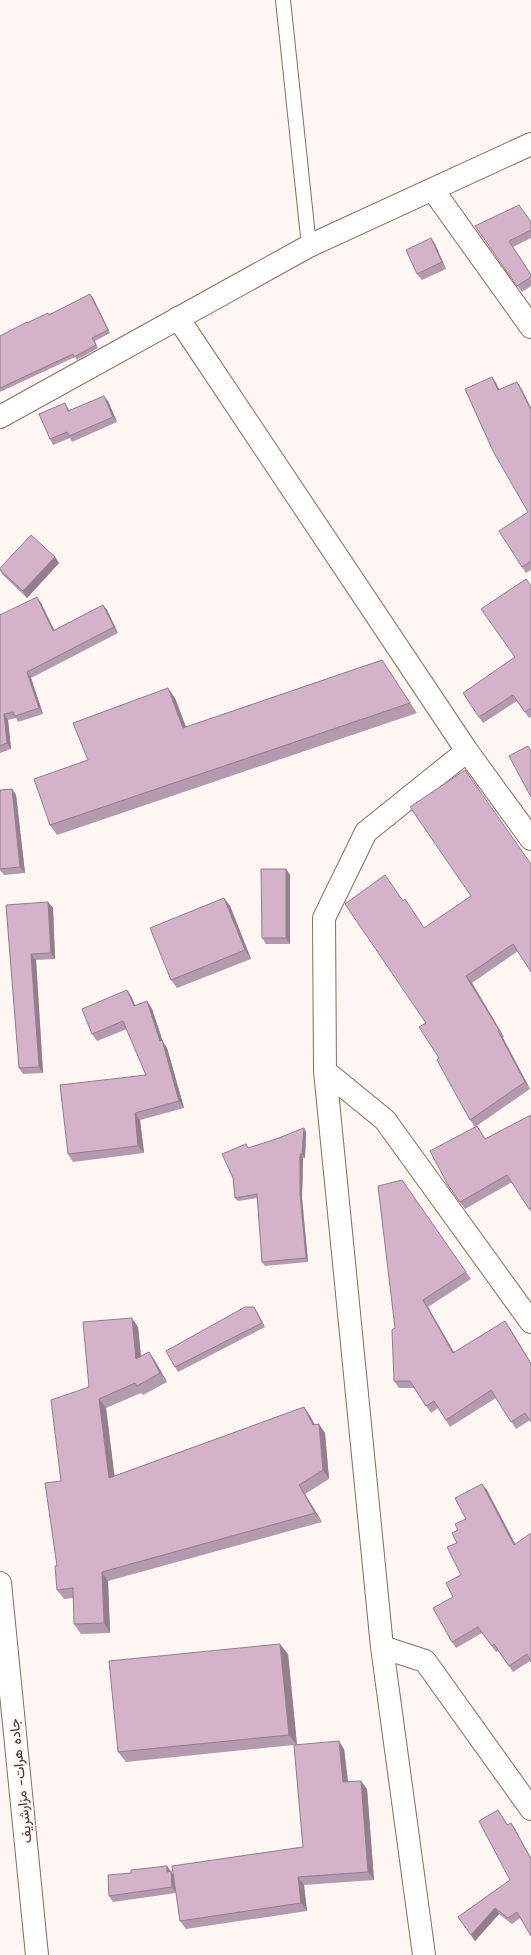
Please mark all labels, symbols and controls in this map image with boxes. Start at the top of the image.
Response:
street label: جاده هرات- مزارشریف [5,1718,36,1844]

